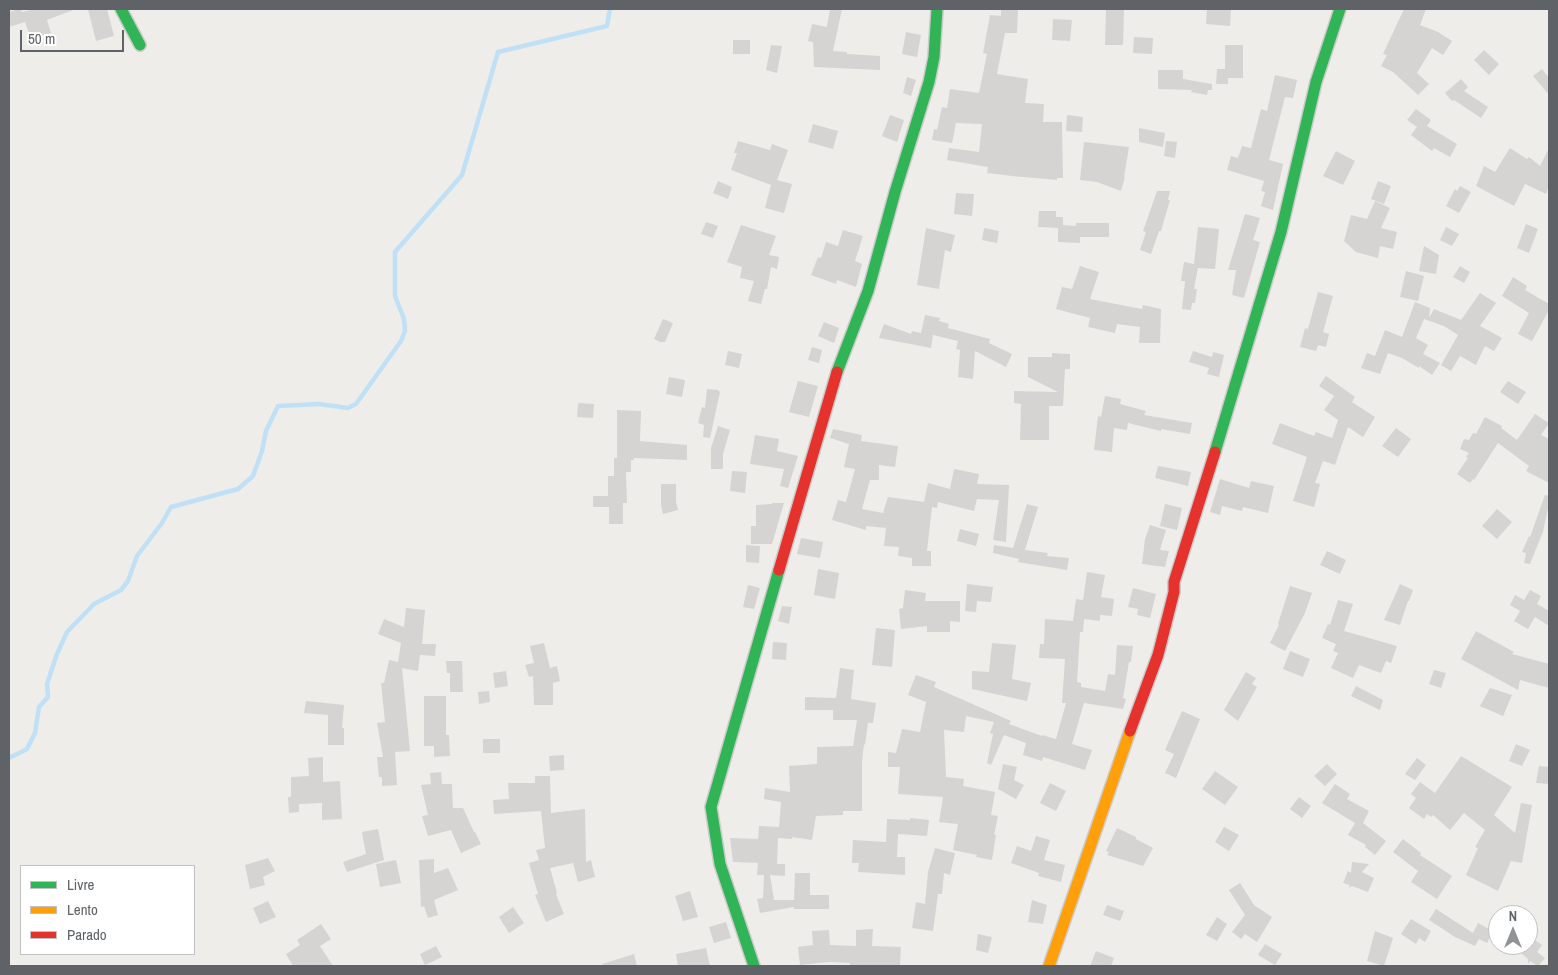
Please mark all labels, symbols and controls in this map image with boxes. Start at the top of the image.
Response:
scale bar [22,20,126,52]
text: 50 m [28,28,55,49]
legend [20,865,195,955]
text: Livre [67,874,94,895]
text: Lento [67,899,98,920]
north arrow [1488,905,1538,955]
text: N [1509,907,1517,925]
text: Parado [67,924,107,945]

